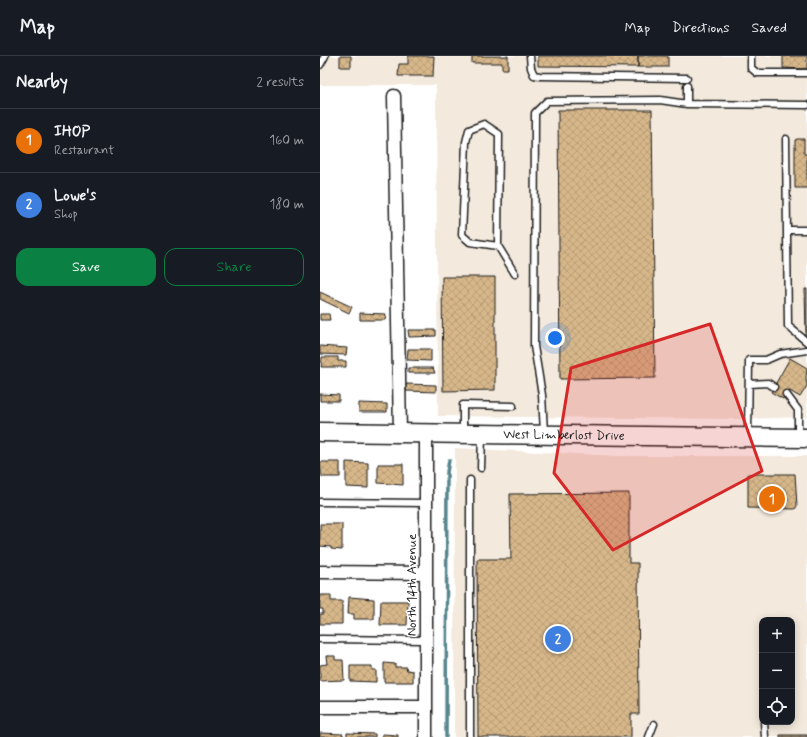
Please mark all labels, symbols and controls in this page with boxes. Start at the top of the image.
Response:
text: Map [20,15,55,40]
text: Map [624,19,650,37]
text: Directions [672,19,730,37]
text: Saved [752,19,787,37]
text: Nearby [16,71,68,93]
text: 2 results [257,74,304,91]
text: IHOP [54,122,90,142]
text: 1 [26,132,32,149]
text: 160 m [269,132,304,149]
text: Restaurant [54,142,114,159]
text: Lowe's [54,186,96,206]
text: 2 [26,196,32,213]
text: 180 m [269,196,304,213]
text: Shop [54,206,78,223]
button: Save [16,248,156,286]
button: Share [164,248,304,286]
your location [545,328,565,348]
street label: West Limberlost Drive [503,426,625,444]
pin: 1 [759,484,785,514]
street label: North 14th Avenue [404,534,421,636]
map controls [759,617,795,725]
button: + [759,617,795,653]
pin: 2 [545,624,571,654]
button: − [759,653,795,689]
button: locate [759,689,795,725]

